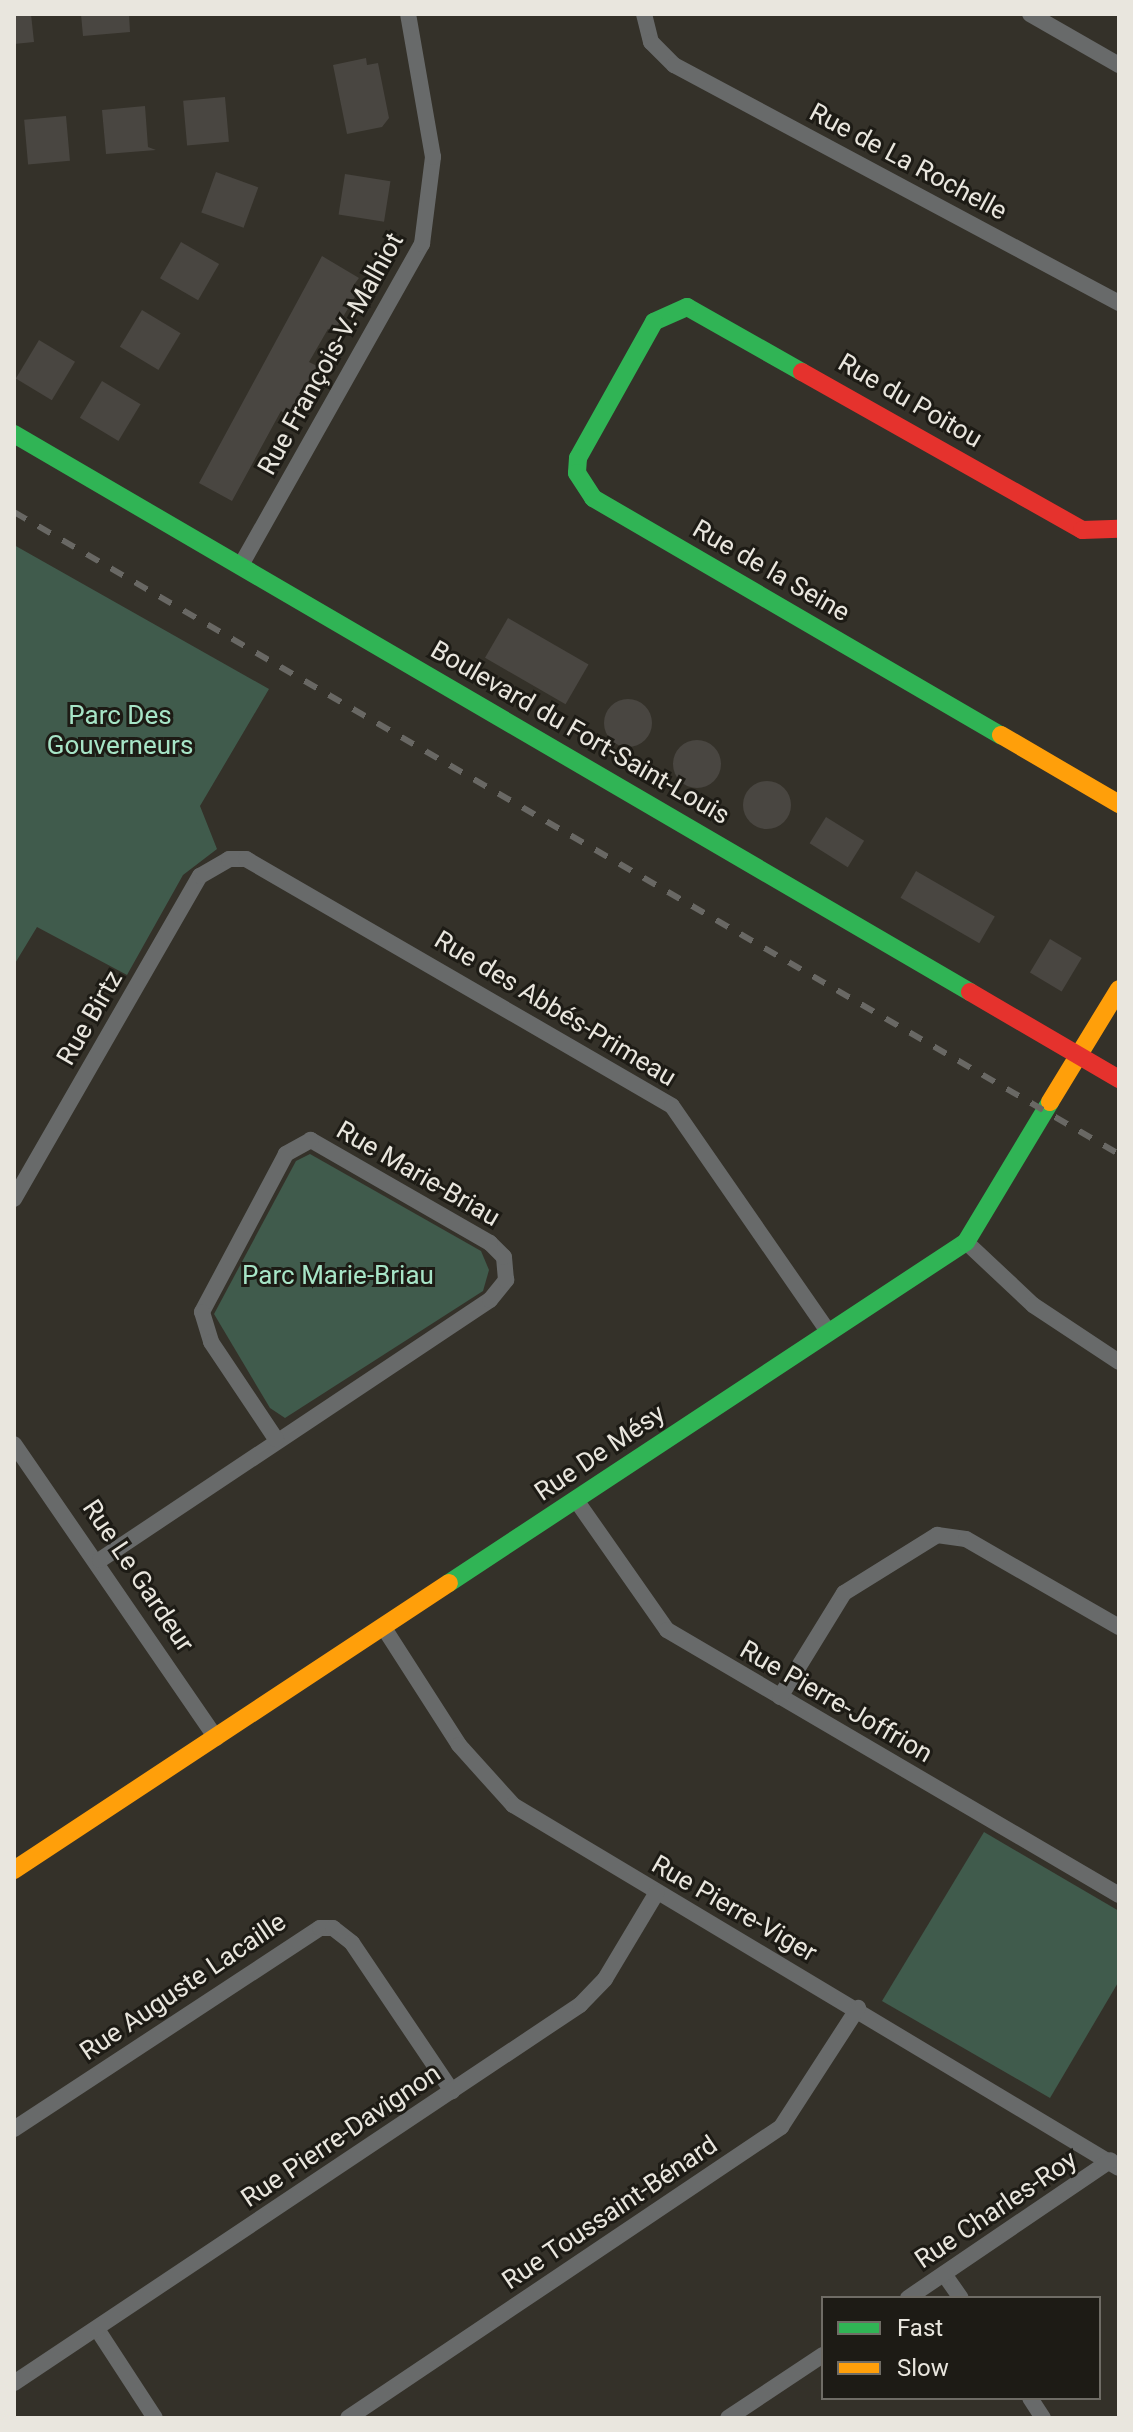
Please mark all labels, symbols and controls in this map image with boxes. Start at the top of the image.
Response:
street label: Rue de La Rochelle [804,97,1012,227]
street label: Rue François-V.-Malhiot [251,228,411,480]
street label: Rue du Poitou [833,347,987,455]
street label: Rue de la Seine [687,513,855,629]
street label: Boulevard du Fort-Saint-Louis [425,635,735,831]
park label: Parc Des Gouverneurs [47,700,193,762]
street label: Rue des Abbés-Primeau [429,925,681,1093]
street label: Rue Birtz [50,965,130,1071]
street label: Rue Marie-Briau [331,1115,505,1233]
park label: Parc Marie-Briau [242,1260,434,1292]
street label: Rue De Mésy [529,1398,671,1508]
street label: Rue Le Gardeur [76,1494,200,1658]
street label: Rue Pierre-Joffrion [734,1634,938,1770]
street label: Rue Pierre-Viger [646,1849,822,1969]
street label: Rue Auguste Lacaille [74,1907,292,2067]
street label: Rue Pierre-Davignon [235,2058,447,2214]
street label: Rue Toussaint-Bénard [496,2129,724,2297]
street label: Rue Charles-Roy [909,2144,1083,2276]
legend [821,2296,1101,2400]
text: Fast [897,2314,943,2342]
text: Slow [897,2354,949,2382]

